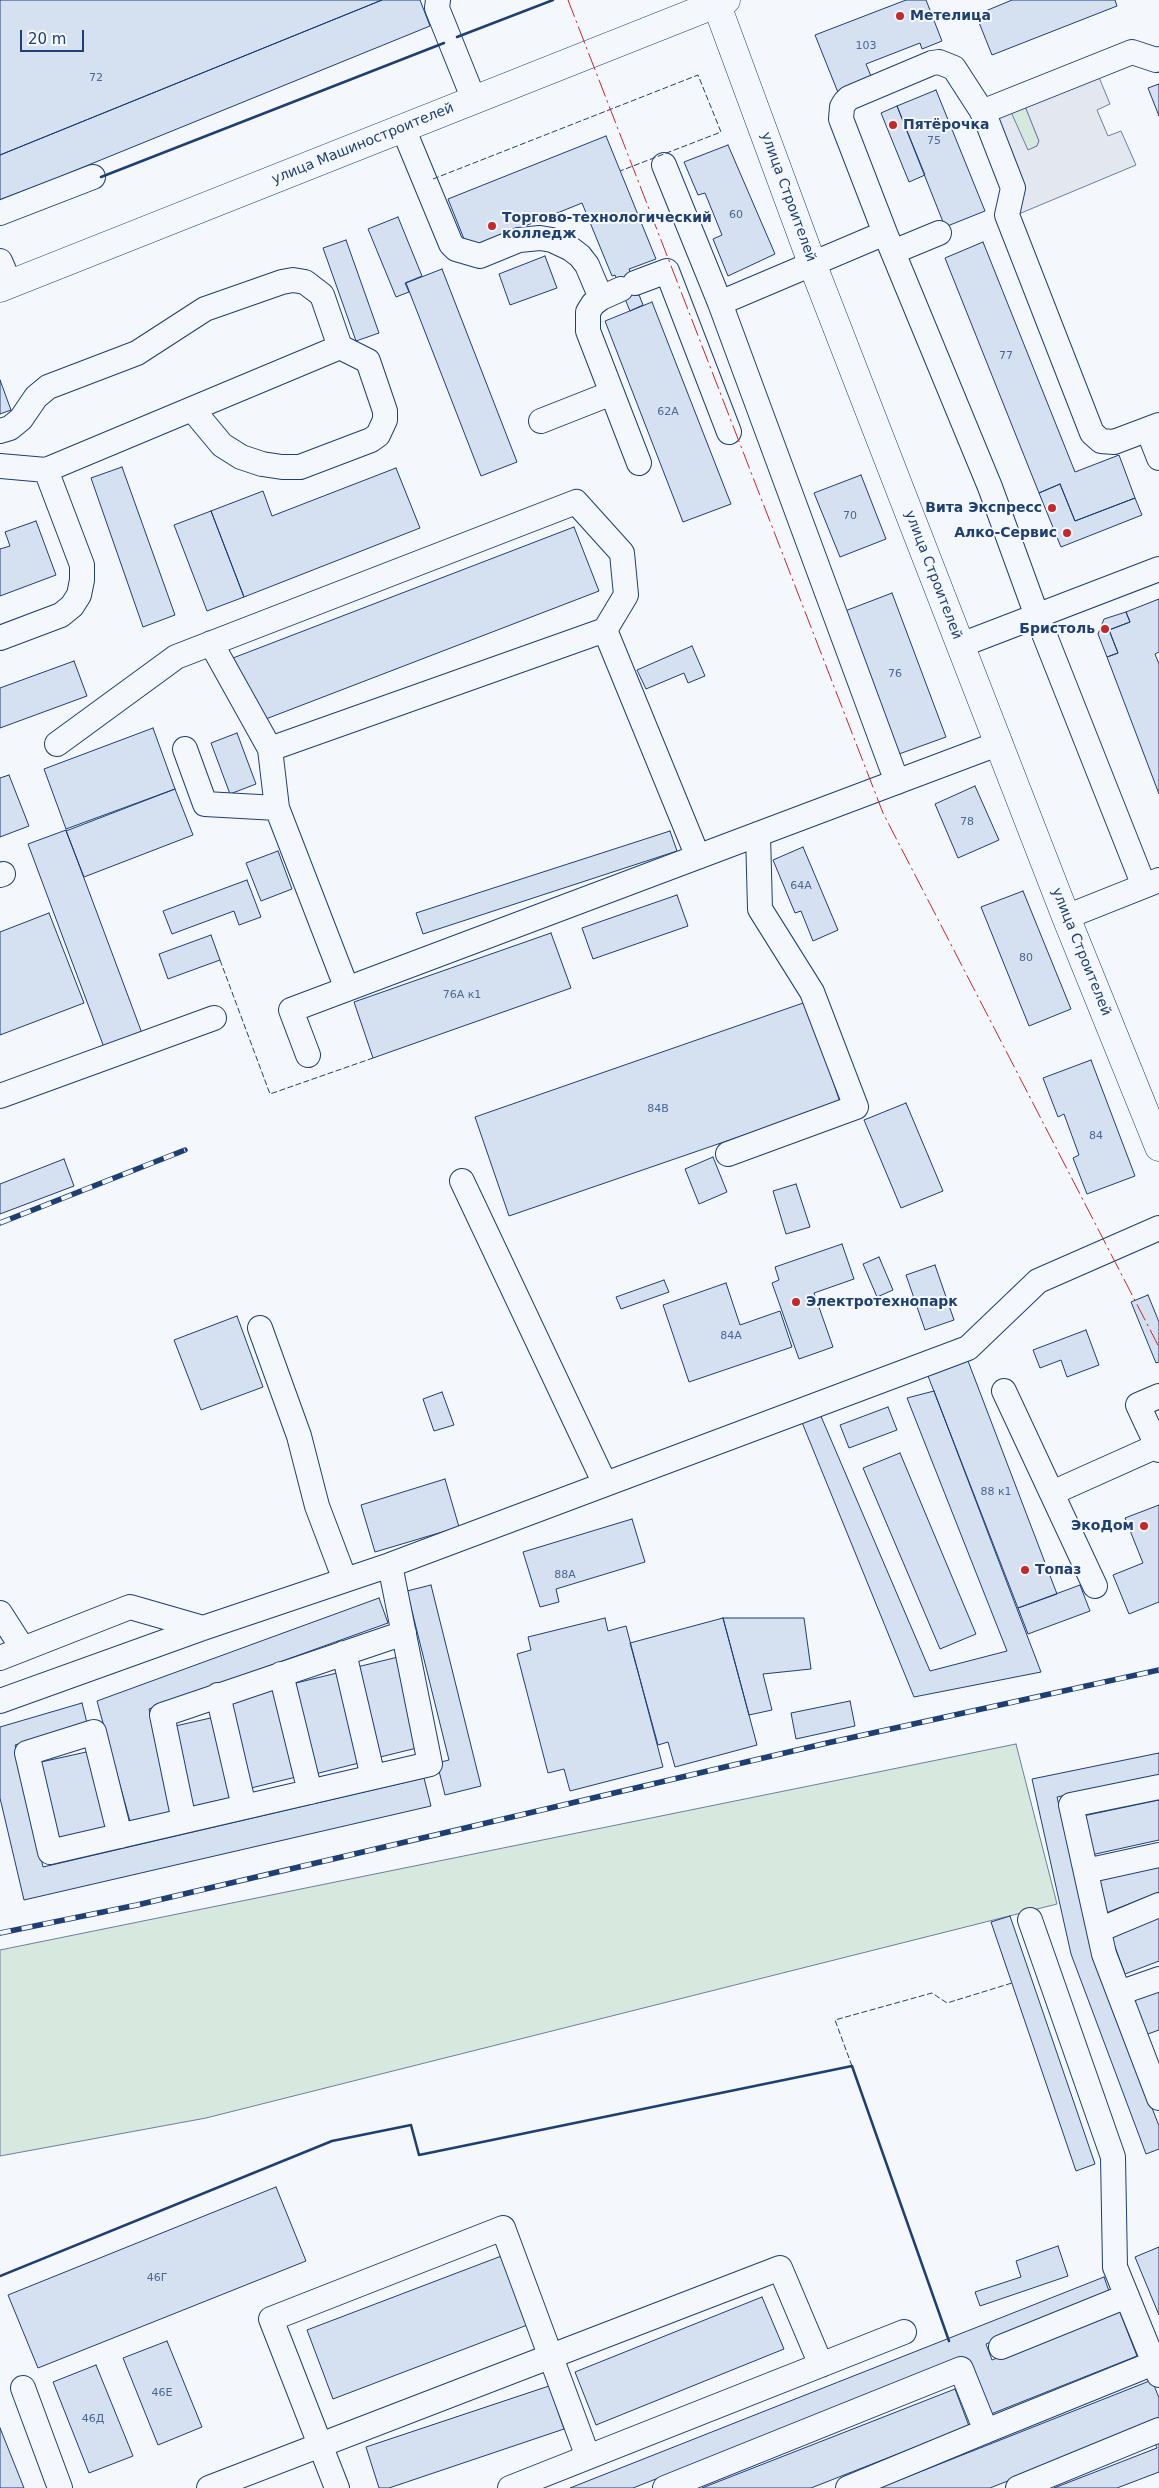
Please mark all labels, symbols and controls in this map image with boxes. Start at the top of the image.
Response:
place label: Метелица [910,8,991,24]
marker: Метелица [894,10,906,22]
scale bar [22,20,86,52]
text: 20 m [28,30,66,48]
house number: 103 [856,39,876,53]
house number: 72 [89,71,103,85]
street label: улица Машиностроителей [269,100,457,188]
place label: Пятёрочка [903,117,990,133]
marker: Пятёрочка [887,119,899,131]
street label: улица Строителей [757,130,819,264]
house number: 75 [927,134,941,148]
house number: 60 [729,208,743,222]
place label: Торгово-технологический колледж [502,210,712,242]
marker: Торгово-технологический колледж [486,220,498,232]
house number: 77 [999,349,1013,363]
house number: 62А [657,405,679,419]
place label: Вита Экспресс [925,500,1042,516]
marker: Вита Экспресс [1046,502,1058,514]
street label: улица Строителей [901,508,965,642]
house number: 70 [843,509,857,523]
place label: Алко-Сервис [954,525,1057,541]
marker: Алко-Сервис [1061,527,1073,539]
place label: Бристоль [1019,621,1095,637]
marker: Бристоль [1099,623,1111,635]
house number: 76 [888,667,902,681]
house number: 78 [960,815,974,829]
house number: 64А [790,879,812,893]
street label: улица Строителей [1048,885,1114,1019]
house number: 80 [1019,951,1033,965]
house number: 76А к1 [443,988,481,1002]
house number: 84В [647,1102,669,1116]
house number: 84 [1089,1129,1103,1143]
place label: Электротехнопарк [806,1294,958,1310]
marker: Электротехнопарк [790,1296,802,1308]
house number: 84А [720,1329,742,1343]
house number: 88 к1 [980,1485,1012,1499]
place label: ЭкоДом [1071,1518,1134,1534]
marker: ЭкоДом [1138,1520,1150,1532]
place label: Топаз [1035,1562,1081,1578]
marker: Топаз [1019,1564,1031,1576]
house number: 88А [554,1568,576,1582]
house number: 46Г [147,2271,167,2285]
house number: 46Е [152,2386,172,2400]
house number: 46Д [82,2412,104,2426]

